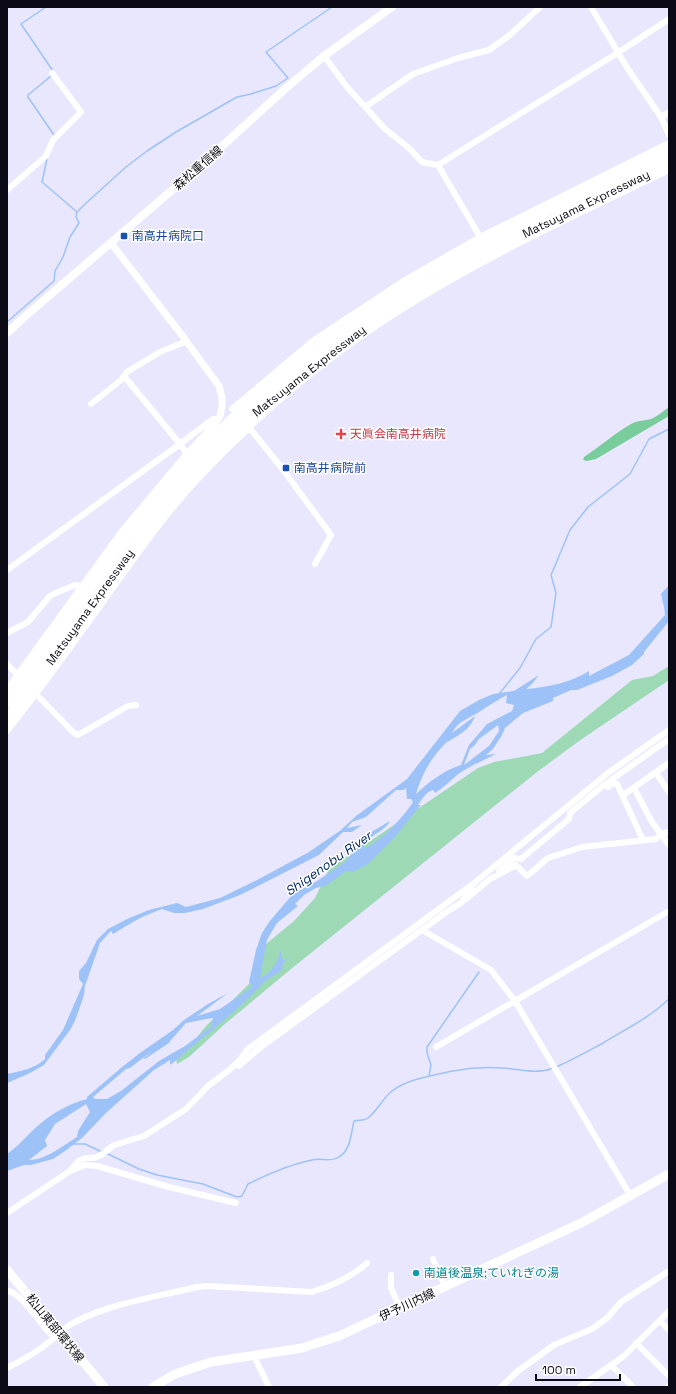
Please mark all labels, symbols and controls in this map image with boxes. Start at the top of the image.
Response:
street label: 森松重信線 [170,142,226,194]
street label: Matsuyama Expressway [520,166,652,242]
place label: 南高井病院口 [132,228,204,244]
marker: 南高井病院口 [119,231,129,241]
street label: Matsuyama Expressway [249,322,369,420]
place label: 天眞会南高井病院 [350,426,446,442]
marker: 天眞会南高井病院 [335,428,347,440]
place label: 南高井病院前 [294,460,366,476]
marker: 南高井病院前 [281,463,291,473]
street label: Matsuyama Expressway [42,546,138,668]
water label: Shigenobu River [282,826,376,900]
place label: 南道後温泉;ていれぎの湯 [424,1265,559,1281]
marker: 南道後温泉;ていれぎの湯 [411,1268,421,1278]
street label: 伊予川内線 [376,1285,438,1325]
street label: 松山東部環状線 [22,1290,88,1366]
scale bar [536,1356,620,1382]
text: 100 m [542,1362,576,1378]

